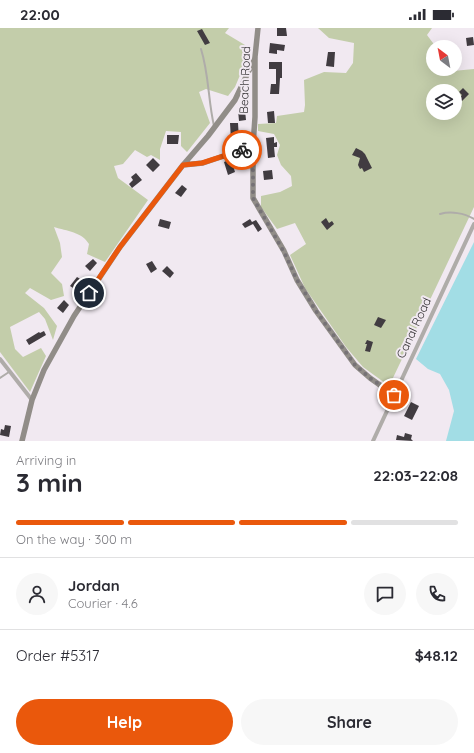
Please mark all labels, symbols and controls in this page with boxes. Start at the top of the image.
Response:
text: 22:00 [20,5,60,24]
north arrow [426,40,462,76]
map controls [426,40,462,120]
street label: Beach Road [236,46,253,114]
button: layers [426,84,462,120]
courier [222,130,262,170]
icon: bike [231,139,253,161]
pin [72,276,106,310]
icon: home [78,282,100,304]
street label: Canal Road [393,295,434,360]
pin [377,378,411,412]
icon: bag [383,384,405,406]
text: Arriving in [16,452,76,468]
text: 3 min [16,466,83,499]
text: 22:03–22:08 [373,466,458,485]
text: On the way · 300 m [16,531,132,547]
button: person [16,573,58,615]
button: chat [364,573,406,615]
button: phone [416,573,458,615]
text: Jordan [68,576,120,595]
text: Courier · 4.6 [68,595,138,611]
text: Order #5317 [16,646,99,665]
text: $48.12 [415,646,458,665]
button: Help [16,699,233,745]
button: Share [241,699,458,745]

